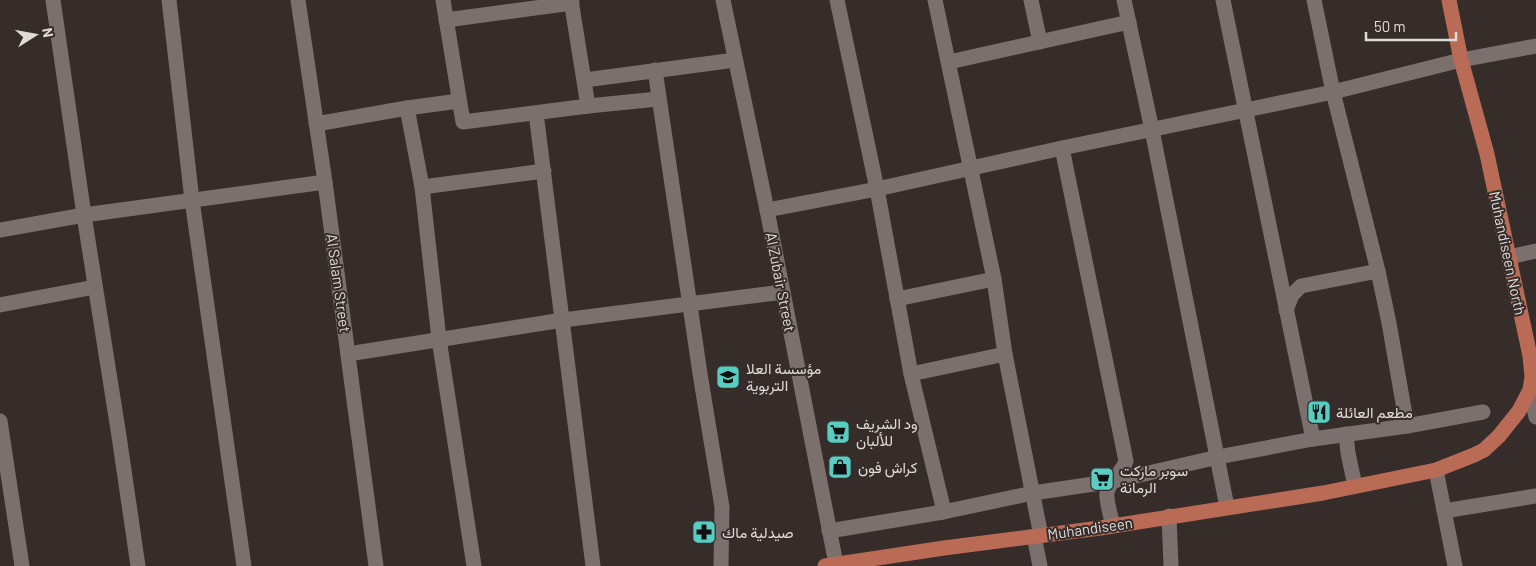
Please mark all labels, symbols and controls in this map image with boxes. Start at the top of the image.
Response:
north arrow [10,10,60,60]
scale bar [1366,10,1456,42]
text: 50 m [1374,17,1406,35]
text: N [39,26,57,39]
street label: Muhandiseen North [1486,189,1530,317]
street label: Al Zubair Street [763,231,799,333]
street label: Al Salam Street [323,233,355,333]
place label: مؤسسة العلا التربوية [746,359,821,395]
school or university icon: مؤسسة العلا التربوية [715,364,741,390]
restaurant icon: مطعم العائلة [1306,399,1332,425]
place label: مطعم العائلة [1336,403,1413,423]
place label: ود الشريف للألبان [856,414,918,450]
supermarket icon: ود الشريف للألبان [825,419,851,445]
shop icon: كراش فون [827,454,853,480]
place label: كراش فون [858,458,918,478]
place label: سوبر ماركت الرمانة [1120,461,1188,497]
supermarket icon: سوبر ماركت الرمانة [1089,466,1115,492]
street label: Muhandiseen [1046,513,1134,543]
pharmacy icon: صيدلية ماك [691,519,717,545]
place label: صيدلية ماك [722,523,794,542]

